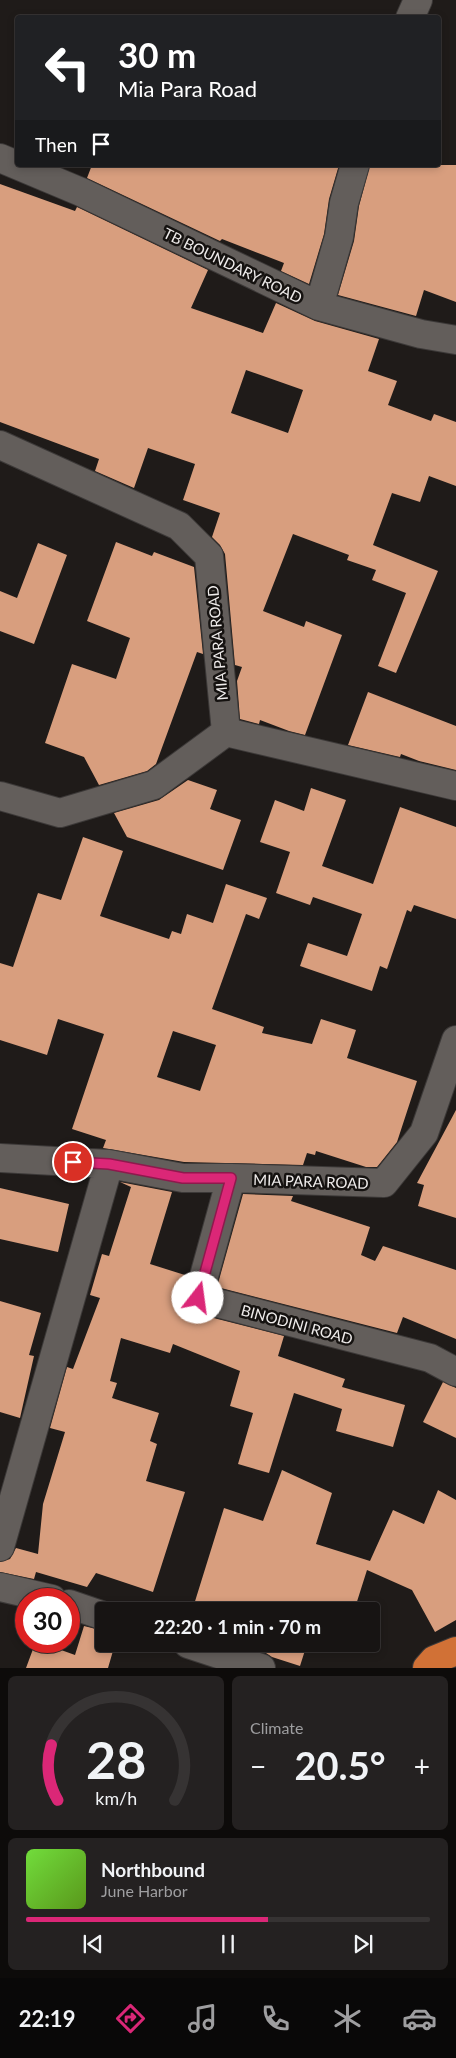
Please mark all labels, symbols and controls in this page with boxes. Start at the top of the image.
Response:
text: 30 m [118,33,196,75]
icon: left [35,35,100,100]
text: Mia Para Road [118,75,257,102]
icon: arrive [87,130,115,158]
text: Then [35,133,77,156]
street label: TB BOUNDARY ROAD [161,224,305,306]
street label: MIA PARA ROAD [203,585,231,701]
pin [52,1141,94,1183]
icon: arrive [59,1148,87,1176]
street label: MIA PARA ROAD [253,1170,369,1192]
position arrow [171,1271,223,1323]
street label: BINODINI ROAD [239,1300,355,1348]
speed limit sign: 30 [15,1588,80,1653]
text: 22:20 · 1 min · 70 m [154,1615,321,1638]
text: Climate [250,1718,303,1737]
text: 28 [86,1728,146,1790]
text: 20.5° [295,1742,385,1788]
text: − [250,1749,266,1783]
text: + [414,1749,430,1783]
text: km/h [95,1787,137,1809]
text: Northbound [101,1858,205,1881]
text: June Harbor [101,1881,188,1900]
icon: previous [79,1930,107,1958]
icon: pause [214,1930,242,1958]
icon: next [349,1930,377,1958]
icon: directions [113,2001,148,2036]
icon: music [185,2001,220,2036]
icon: phone [258,2001,293,2036]
icon: climate [330,2001,365,2036]
icon: car [402,2001,437,2036]
text: 22:19 [19,2005,75,2032]

